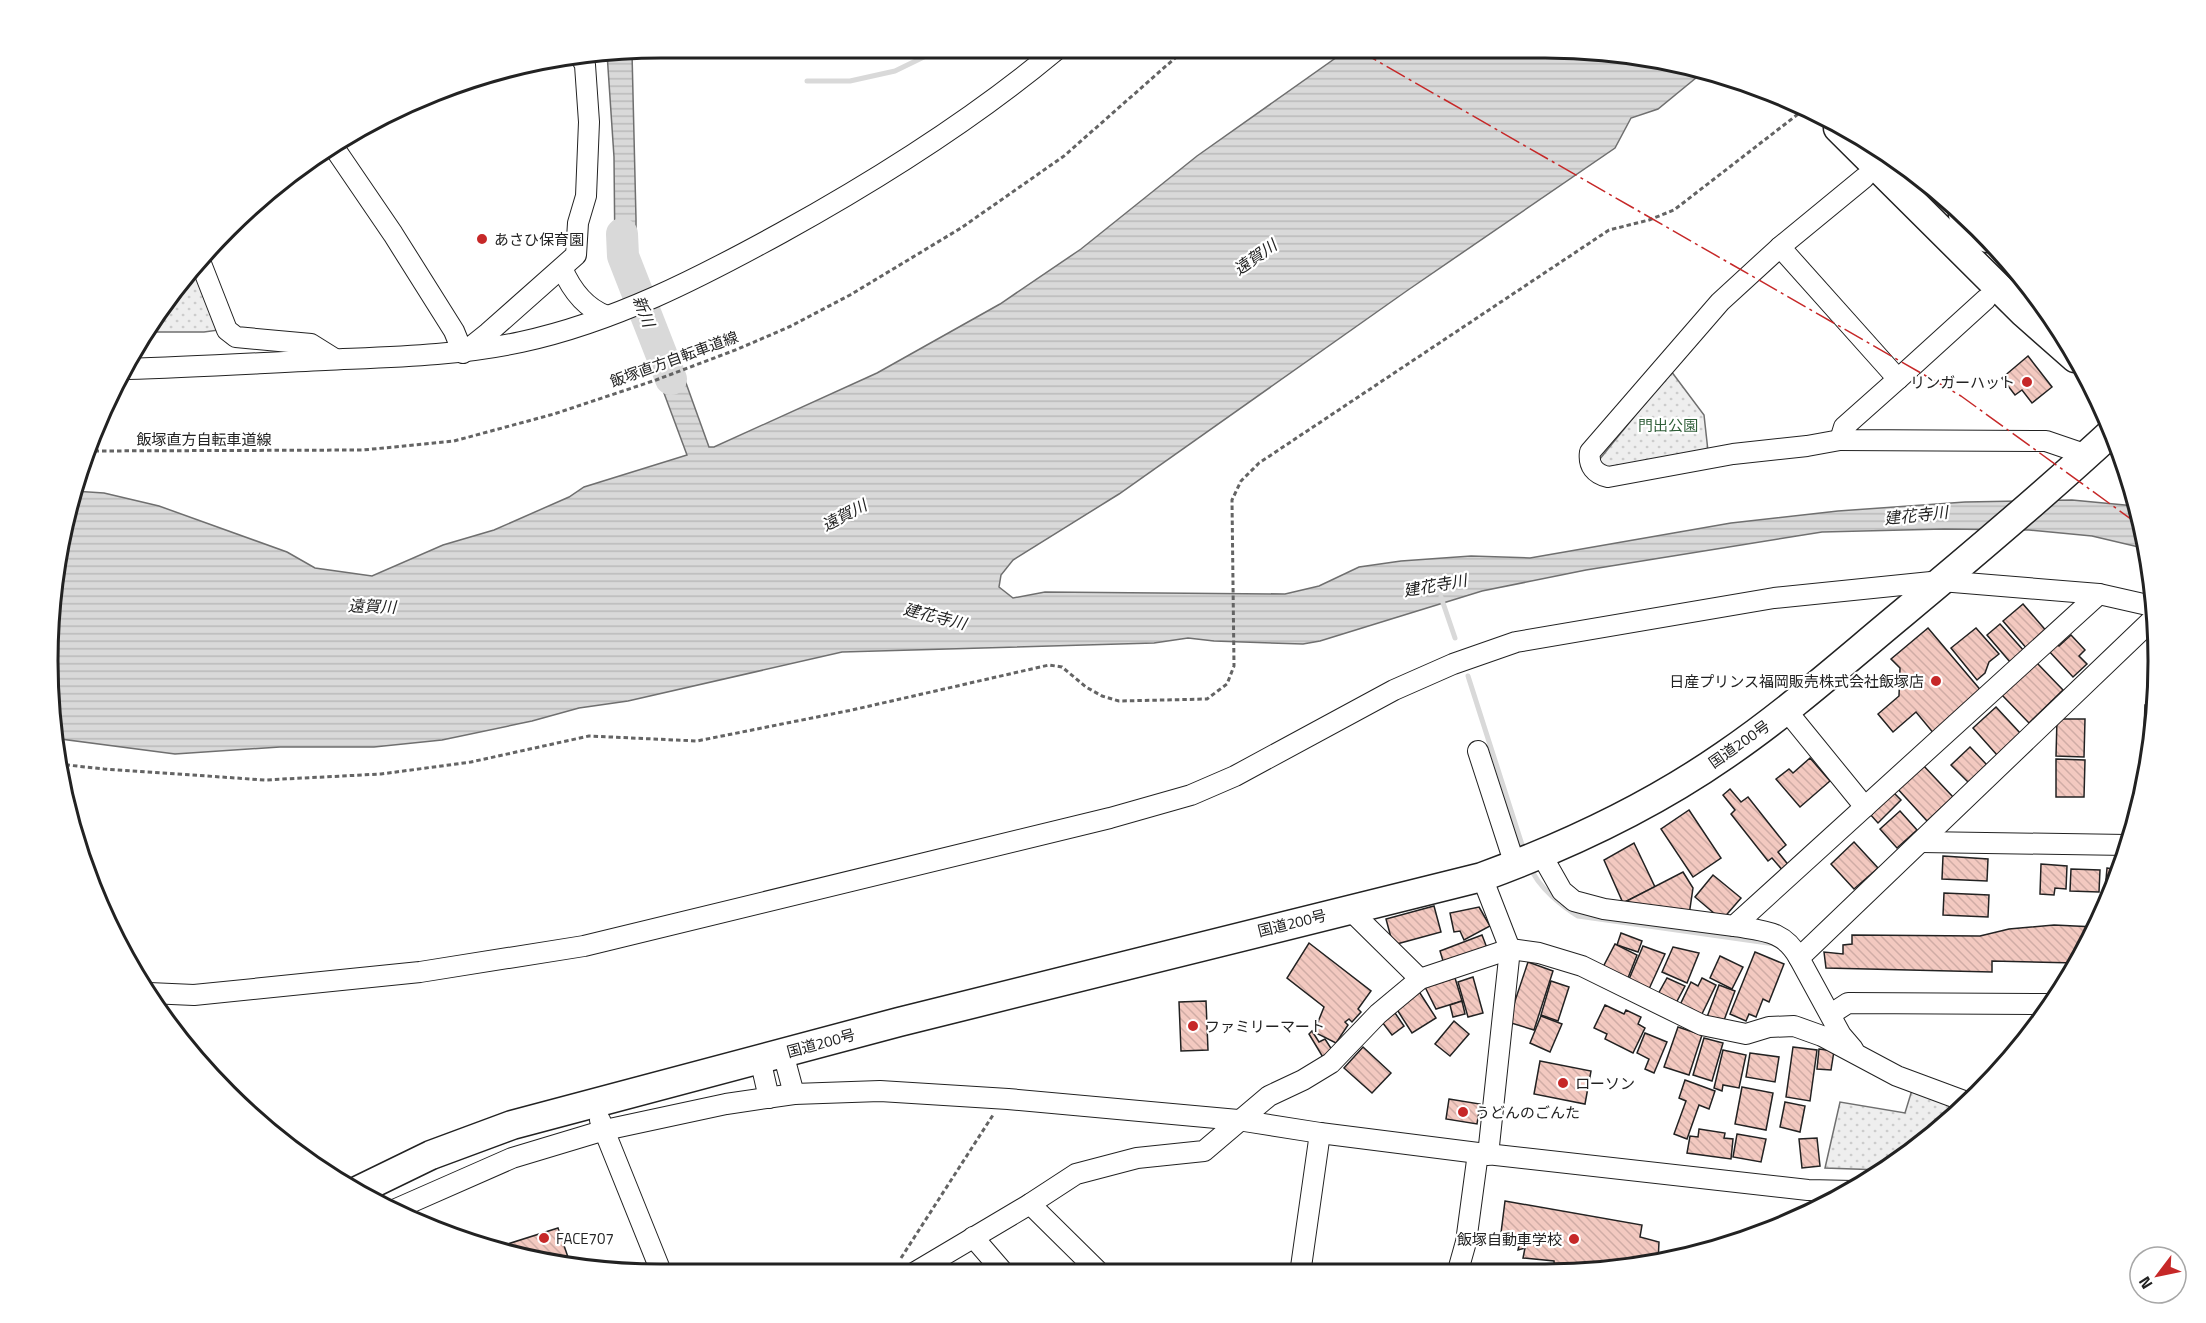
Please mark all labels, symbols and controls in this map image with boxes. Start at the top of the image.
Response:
place label: あさひ保育園 [494,228,584,251]
marker: あさひ保育園 [475,232,489,246]
water label: 遠賀川 [1228,232,1283,281]
water label: 新川 [627,292,662,332]
street label: 飯塚直方自転車道線 [607,325,741,393]
place label: リンガーハット [1910,371,2015,394]
marker: リンガーハット [2020,375,2034,389]
park label: 門出公園 [1638,414,1698,437]
street label: 飯塚直方自転車道線 [136,428,272,451]
water label: 遠賀川 [817,492,873,537]
water label: 建花寺川 [1883,500,1951,530]
water label: 建花寺川 [1401,567,1471,602]
water label: 遠賀川 [348,593,398,619]
water label: 建花寺川 [901,597,971,636]
place label: 日産プリンス福岡販売株式会社飯塚店 [1669,670,1924,693]
marker: 日産プリンス福岡販売株式会社飯塚店 [1929,674,1943,688]
street label: 国道200号 [1704,714,1774,774]
street label: 国道200号 [1255,903,1329,943]
place label: ファミリーマート [1205,1015,1325,1038]
marker: ファミリーマート [1186,1019,1200,1033]
street label: 国道200号 [784,1023,858,1063]
place label: ローソン [1575,1072,1635,1095]
marker: ローソン [1556,1076,1570,1090]
place label: うどんのごんた [1475,1101,1580,1124]
marker: うどんのごんた [1456,1105,1470,1119]
place label: FACE707 [556,1227,614,1250]
place label: 飯塚自動車学校 [1457,1228,1562,1251]
marker: FACE707 [537,1231,551,1245]
marker: 飯塚自動車学校 [1567,1232,1581,1246]
north arrow [2128,1245,2188,1305]
text: N [2132,1272,2158,1294]

